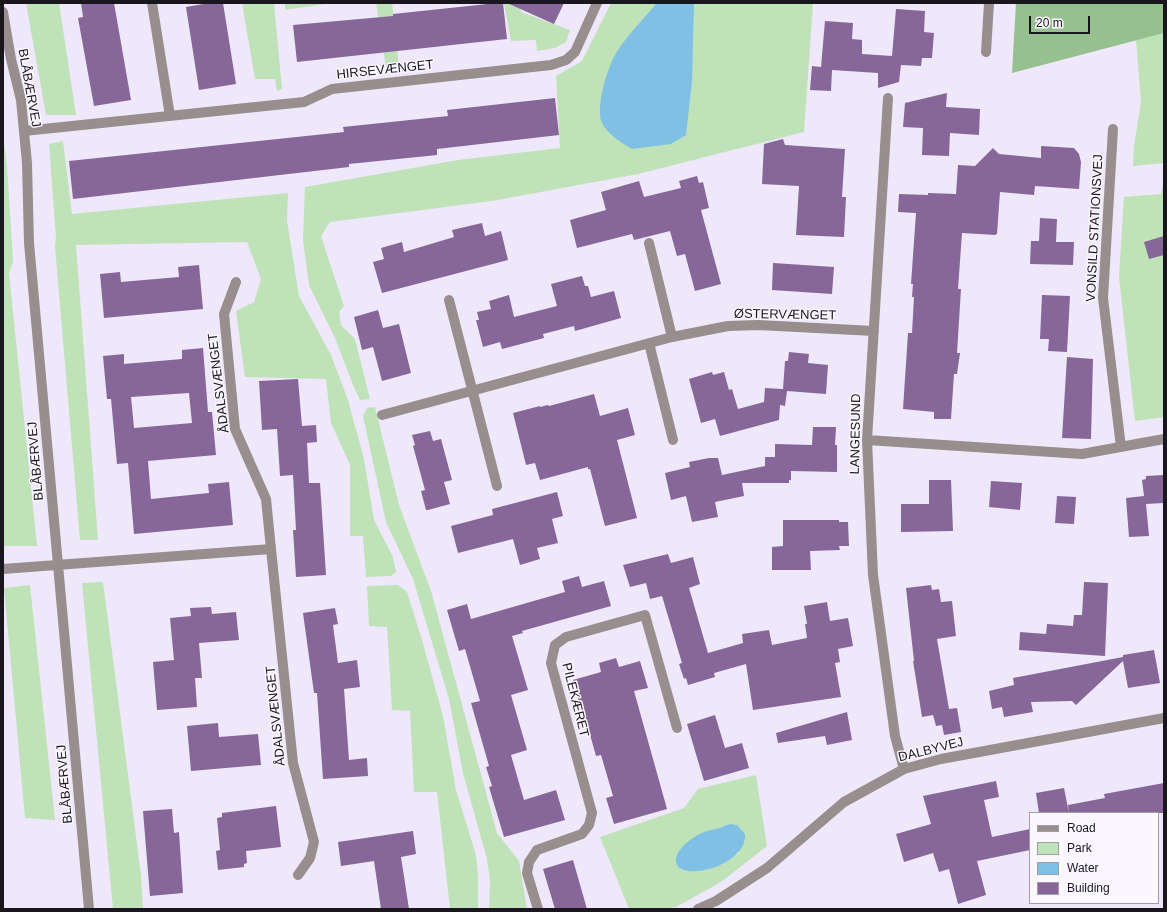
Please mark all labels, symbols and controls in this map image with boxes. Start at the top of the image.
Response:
scale bar [1031,8,1092,34]
text: 20 m [1036,16,1063,30]
street label: BLÅBÆRVEJ [14,48,44,128]
street label: HIRSEVÆNGET [336,57,434,83]
street label: VONSILD STATIONSVEJ [1083,154,1107,302]
street label: ØSTERVÆNGET [734,306,836,324]
street label: ÅDALSVÆNGET [205,332,233,434]
street label: LANGESUND [847,393,865,475]
street label: BLÅBÆRVEJ [25,421,47,501]
street label: PILEKÆRET [558,661,592,739]
street label: ÅDALSVÆNGET [263,665,289,767]
street label: DALBYVEJ [897,734,965,766]
street label: BLÅBÆRVEJ [54,744,76,824]
legend [1029,812,1159,904]
text: Road [1067,821,1096,835]
text: Park [1067,841,1092,855]
text: Water [1067,861,1099,875]
text: Building [1067,881,1110,895]

